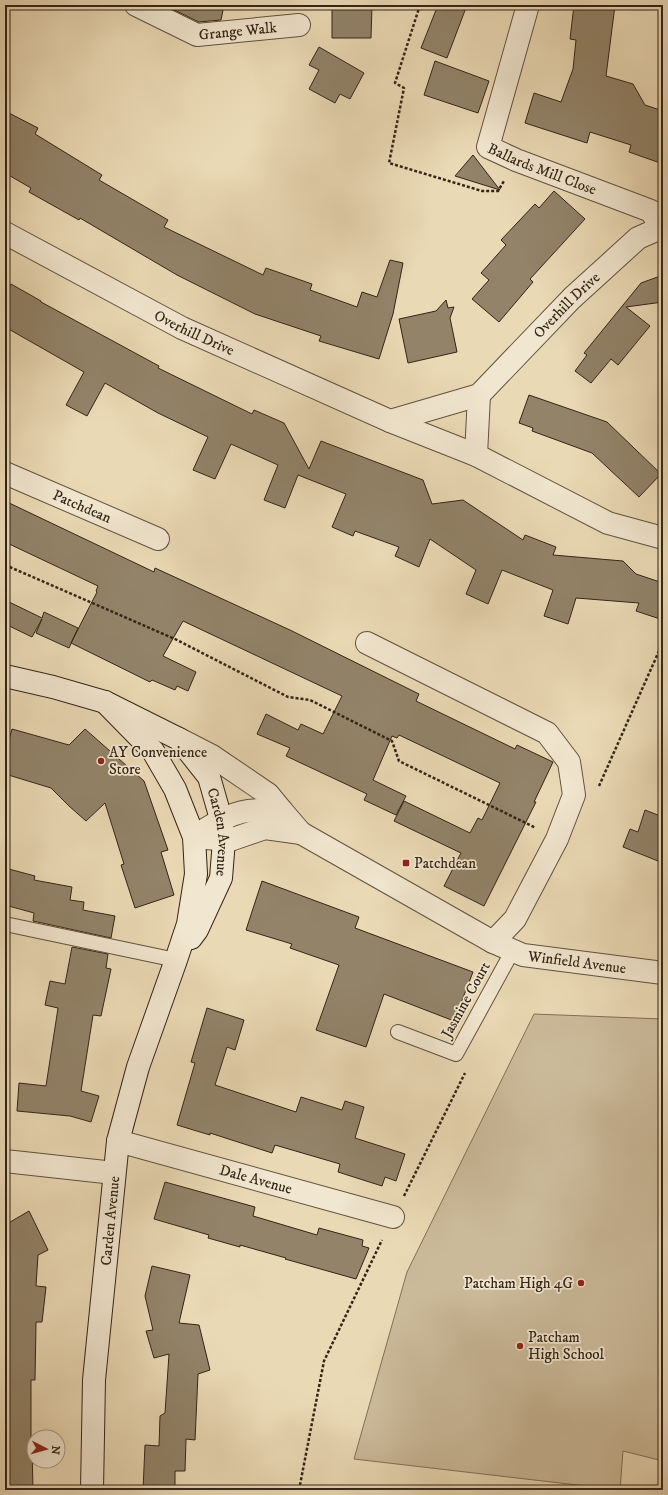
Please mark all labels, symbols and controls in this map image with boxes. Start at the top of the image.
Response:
street label: Grange Walk [198,18,278,44]
street label: Ballards Mill Close [485,139,599,199]
street label: Overhill Drive [529,268,604,342]
street label: Overhill Drive [151,305,237,360]
street label: Patchdean [50,485,115,527]
place label: AY Convenience Store [109,743,207,779]
marker: AY Convenience Store [96,756,106,766]
street label: Carden Avenue [203,785,234,877]
place label: Patchdean [414,854,476,873]
marker: Patchdean [401,858,411,868]
street label: Winfield Avenue [526,946,627,978]
street label: Jasmine Court [436,958,495,1043]
street label: Dale Avenue [217,1160,294,1198]
street label: Carden Avenue [96,1175,124,1267]
place label: Patcham High 4G [464,1274,574,1293]
marker: Patcham High 4G [576,1278,586,1288]
place label: Patcham High School [528,1328,605,1364]
marker: Patcham High School [515,1341,525,1351]
north arrow [26,1429,66,1469]
text: N [48,1445,62,1455]

